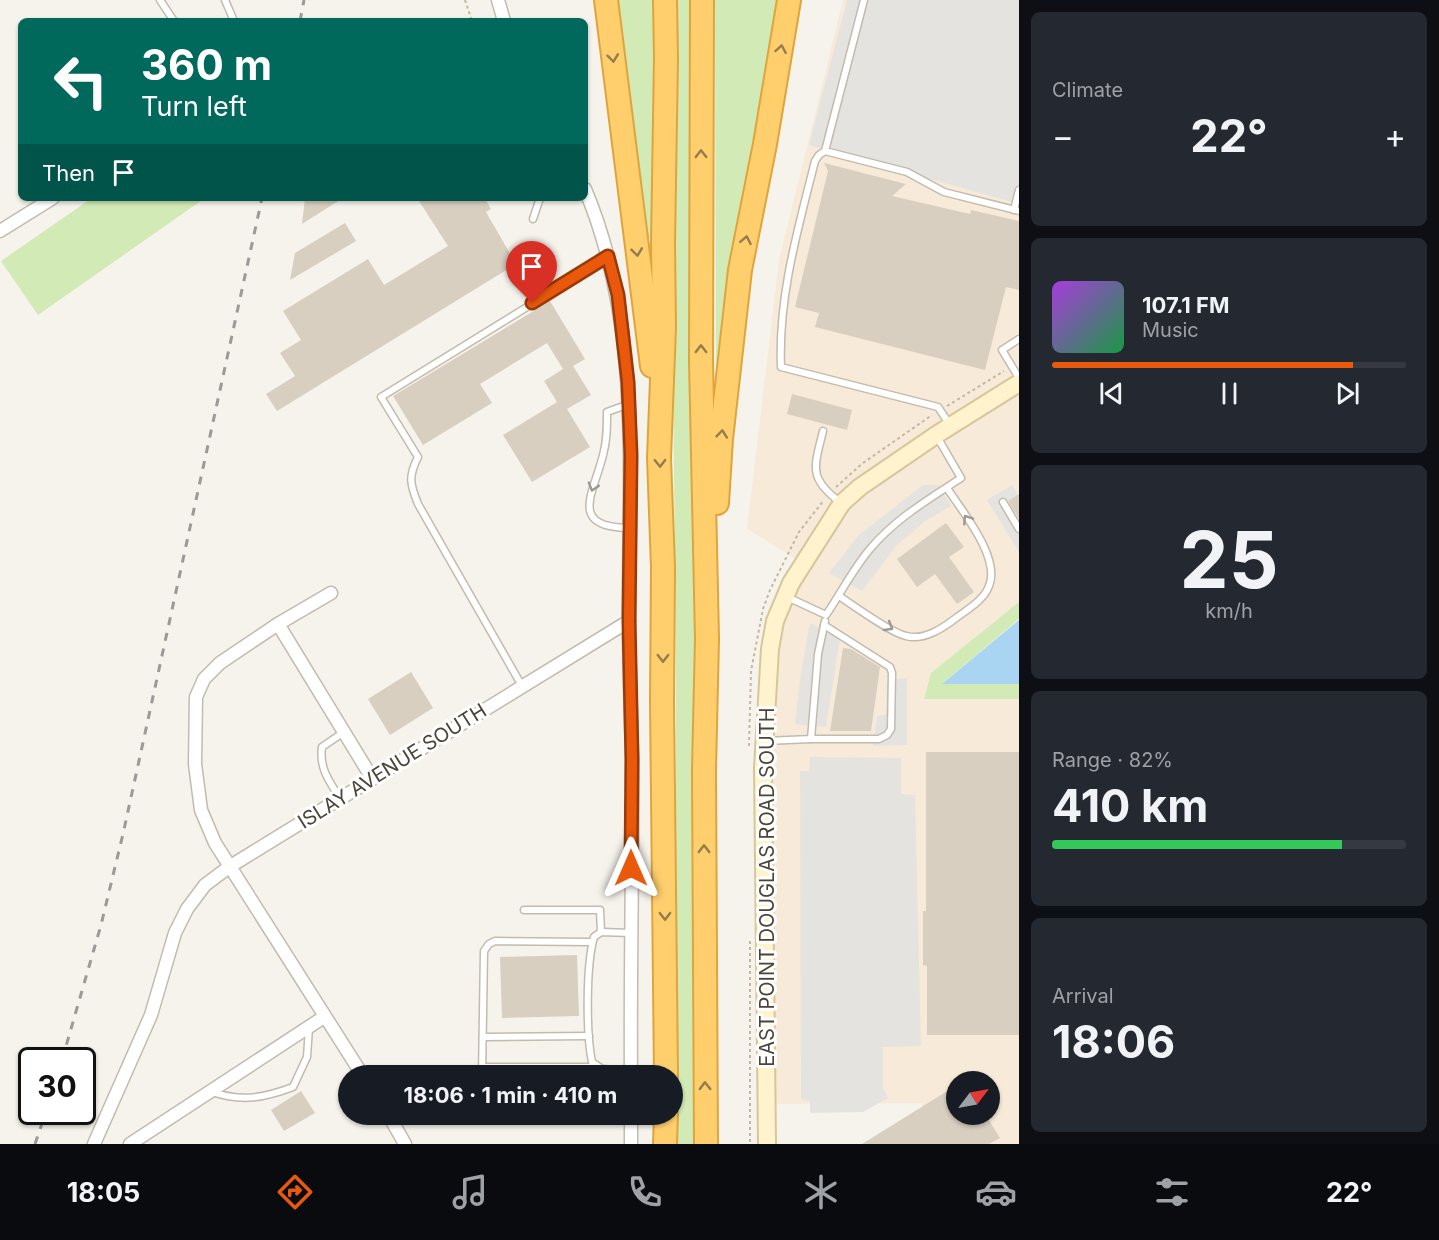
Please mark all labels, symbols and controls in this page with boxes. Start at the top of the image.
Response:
text: 360 m [141,39,272,90]
icon: left [42,42,120,120]
one-way arrow [774,44,787,54]
one-way arrow [607,53,619,63]
text: Climate [1052,78,1123,102]
text: Turn left [141,90,247,123]
text: 22° [1190,108,1268,163]
text: − [1052,116,1074,156]
text: + [1384,116,1406,156]
one-way arrow [695,150,707,159]
icon: arrive [107,156,140,189]
text: Then [42,160,95,186]
one-way arrow [739,236,752,246]
pin [506,241,557,303]
one-way arrow [631,247,643,256]
icon: arrive [515,250,548,283]
text: 107.1 FM [1142,292,1229,318]
text: Music [1142,318,1199,342]
one-way arrow [695,345,707,354]
icon: previous [1095,377,1128,410]
icon: pause [1213,377,1246,410]
icon: next [1331,377,1364,410]
one-way arrow [715,429,728,438]
one-way arrow [654,459,666,468]
one-way arrow [588,482,600,492]
text: 25 [1180,512,1279,607]
one-way arrow [963,515,975,525]
text: km/h [1205,599,1253,623]
one-way arrow [883,619,893,631]
one-way arrow [657,654,669,663]
street label: ISLAY AVENUE SOUTH [293,698,491,834]
street label: EAST POINT DOUGLAS ROAD SOUTH [755,707,779,1067]
text: Range · 82% [1052,748,1173,772]
text: 410 km [1052,778,1208,833]
position arrow [599,836,663,900]
one-way arrow [698,844,710,853]
one-way arrow [659,912,671,921]
text: Arrival [1052,984,1114,1008]
text: 18:06 [1052,1014,1175,1069]
speed limit sign: 30 [18,1047,96,1125]
north arrow [946,1071,1000,1125]
map controls [946,1071,1000,1125]
one-way arrow [699,1081,711,1090]
text: 18:06 · 1 min · 410 m [404,1082,617,1108]
icon: directions [274,1171,316,1213]
icon: music [449,1171,491,1213]
icon: phone [624,1171,666,1213]
icon: climate [800,1171,842,1213]
icon: car [975,1171,1017,1213]
icon: filters [1151,1171,1193,1213]
text: 18:05 [67,1176,140,1209]
text: 22° [1326,1176,1372,1209]

